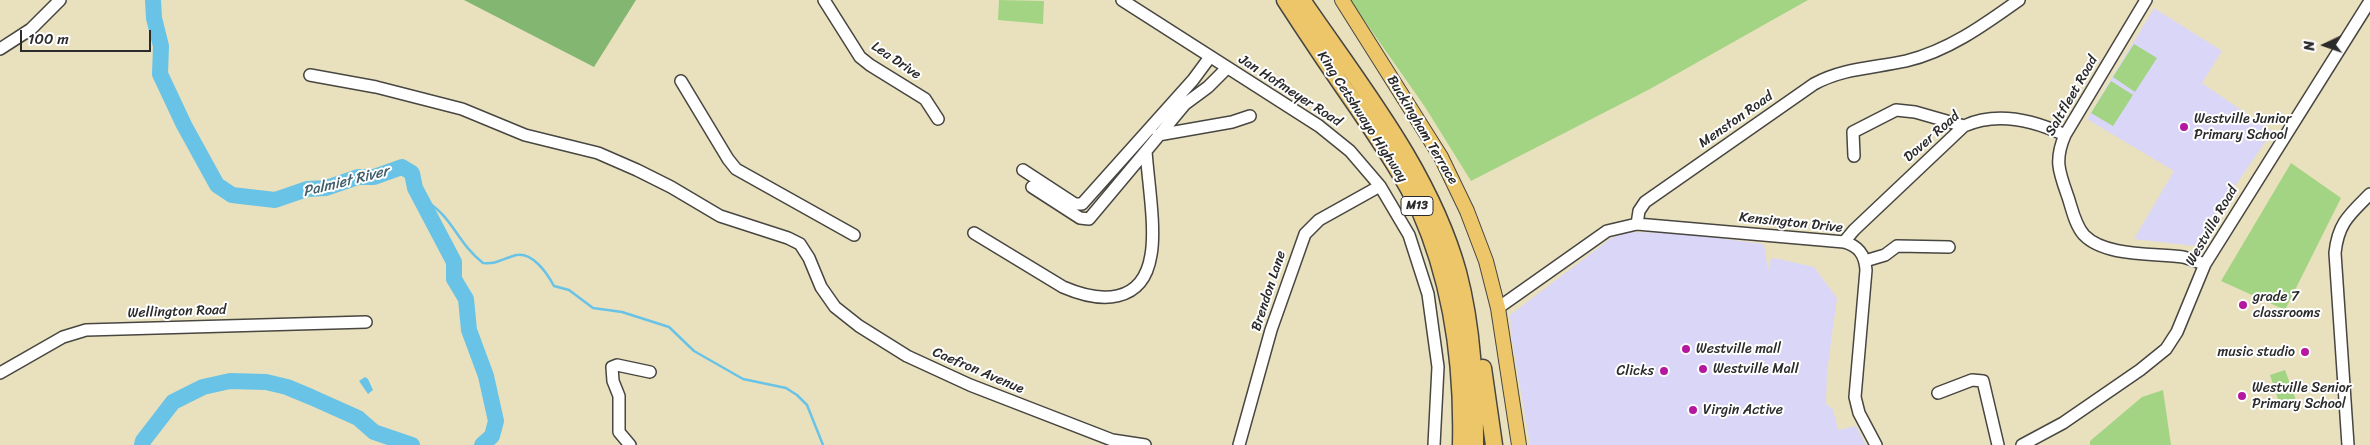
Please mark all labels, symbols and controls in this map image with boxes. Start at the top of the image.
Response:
scale bar [22,20,154,52]
north arrow [2300,20,2350,70]
text: 100 m [28,26,69,52]
street label: Lea Drive [868,38,924,84]
text: N [2297,40,2322,51]
street label: King Cetshwayo Highway [1313,48,1411,186]
street label: Jan Hofmeyer Road [1235,51,1345,131]
street label: Saltfleet Road [2042,53,2102,139]
street label: Buckingham Terrace [1383,73,1461,187]
street label: Menston Road [1696,88,1776,152]
street label: Dover Road [1901,108,1963,166]
place label: Westville Junior Primary School [2194,111,2291,144]
marker: Westville Junior Primary School [2178,121,2190,133]
water label: Palmiet River [301,163,391,201]
street label: Westville Road [2182,183,2242,269]
road number: M13 [1401,197,1433,216]
street label: Kensington Drive [1738,209,1844,237]
street label: Brendon Lane [1248,249,1290,333]
place label: grade 7 classrooms [2253,289,2320,322]
marker: grade 7 classrooms [2237,299,2249,311]
street label: Wellington Road [127,302,227,322]
place label: Westville mall [1696,341,1781,357]
marker: Westville mall [1680,343,1692,355]
street label: Caefron Avenue [930,344,1026,398]
place label: music studio [2218,344,2295,360]
marker: music studio [2299,346,2311,358]
place label: Westville Mall [1713,361,1799,377]
place label: Clicks [1617,363,1654,379]
marker: Westville Mall [1697,363,1709,375]
marker: Clicks [1658,365,1670,377]
place label: Westville Senior Primary School [2252,380,2351,412]
marker: Westville Senior Primary School [2236,390,2248,402]
place label: Virgin Active [1703,402,1783,418]
marker: Virgin Active [1687,404,1699,416]

